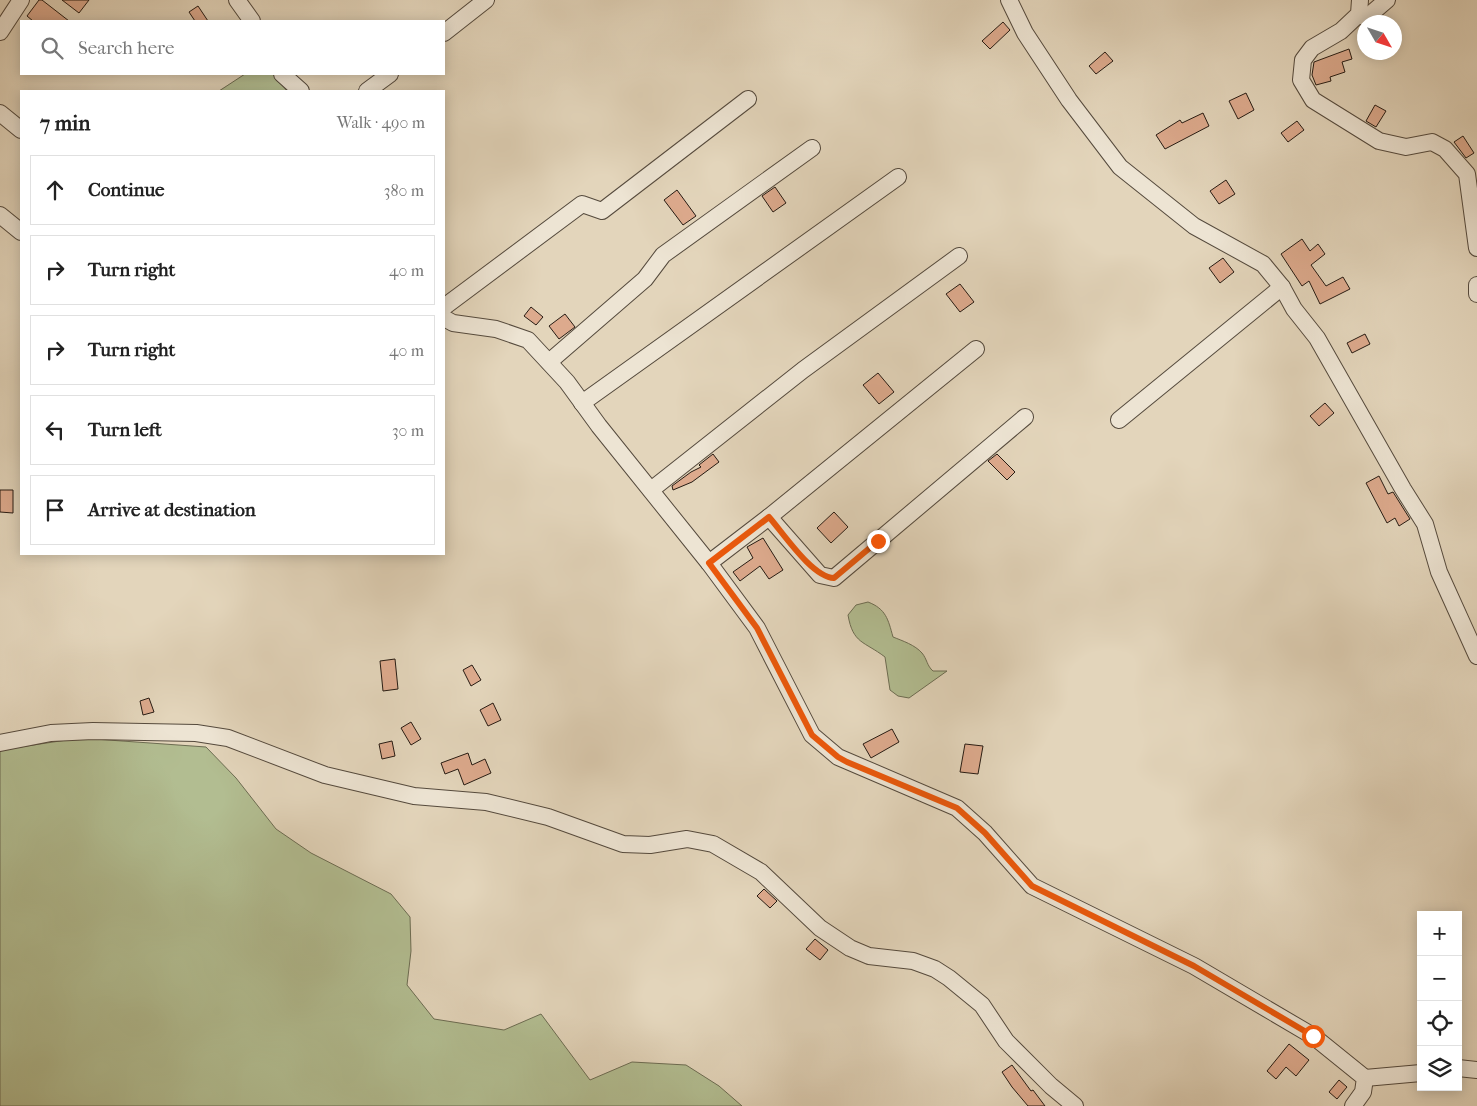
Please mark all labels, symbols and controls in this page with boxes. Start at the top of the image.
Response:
north arrow [1357,15,1402,60]
search box [20,20,445,75]
icon: search [38,34,66,62]
text: Search here [78,37,174,59]
text: 7 min [40,111,91,135]
text: Walk · 490 m [337,113,425,132]
icon: ahead [41,176,69,204]
text: Continue [88,179,164,201]
text: 380 m [384,181,424,200]
icon: right [41,256,69,284]
text: Turn right [88,259,175,281]
text: 40 m [389,261,424,280]
icon: right [41,336,69,364]
text: Turn right [88,339,175,361]
text: 40 m [389,341,424,360]
icon: left [41,416,69,444]
text: Turn left [88,419,162,441]
text: 30 m [392,421,424,440]
icon: arrive [41,496,69,524]
text: Arrive at destination [88,499,256,521]
route end [867,530,890,553]
map controls [1417,911,1462,1091]
button: + [1417,911,1462,956]
button: − [1417,956,1462,1001]
button: locate [1417,1001,1462,1046]
route start [1302,1025,1325,1048]
button: layers [1417,1046,1462,1091]

